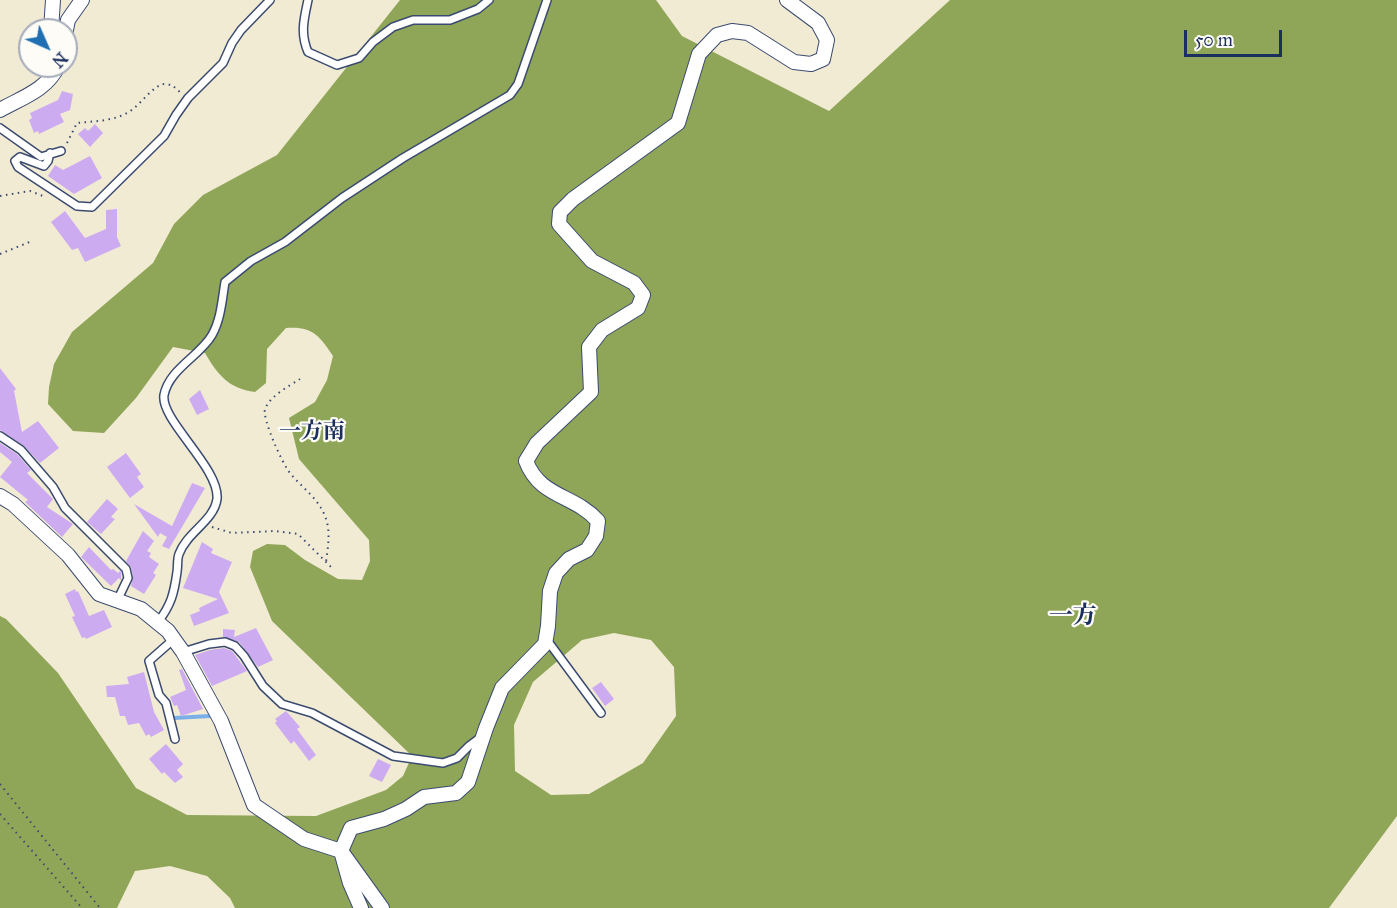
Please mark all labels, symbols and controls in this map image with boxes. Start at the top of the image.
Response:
north arrow [18,18,78,78]
scale bar [1187,18,1284,56]
text: 50 m [1195,29,1233,51]
text: N [48,48,71,71]
district label: 一方南 [279,420,345,446]
district label: 一方 [1049,603,1097,631]

